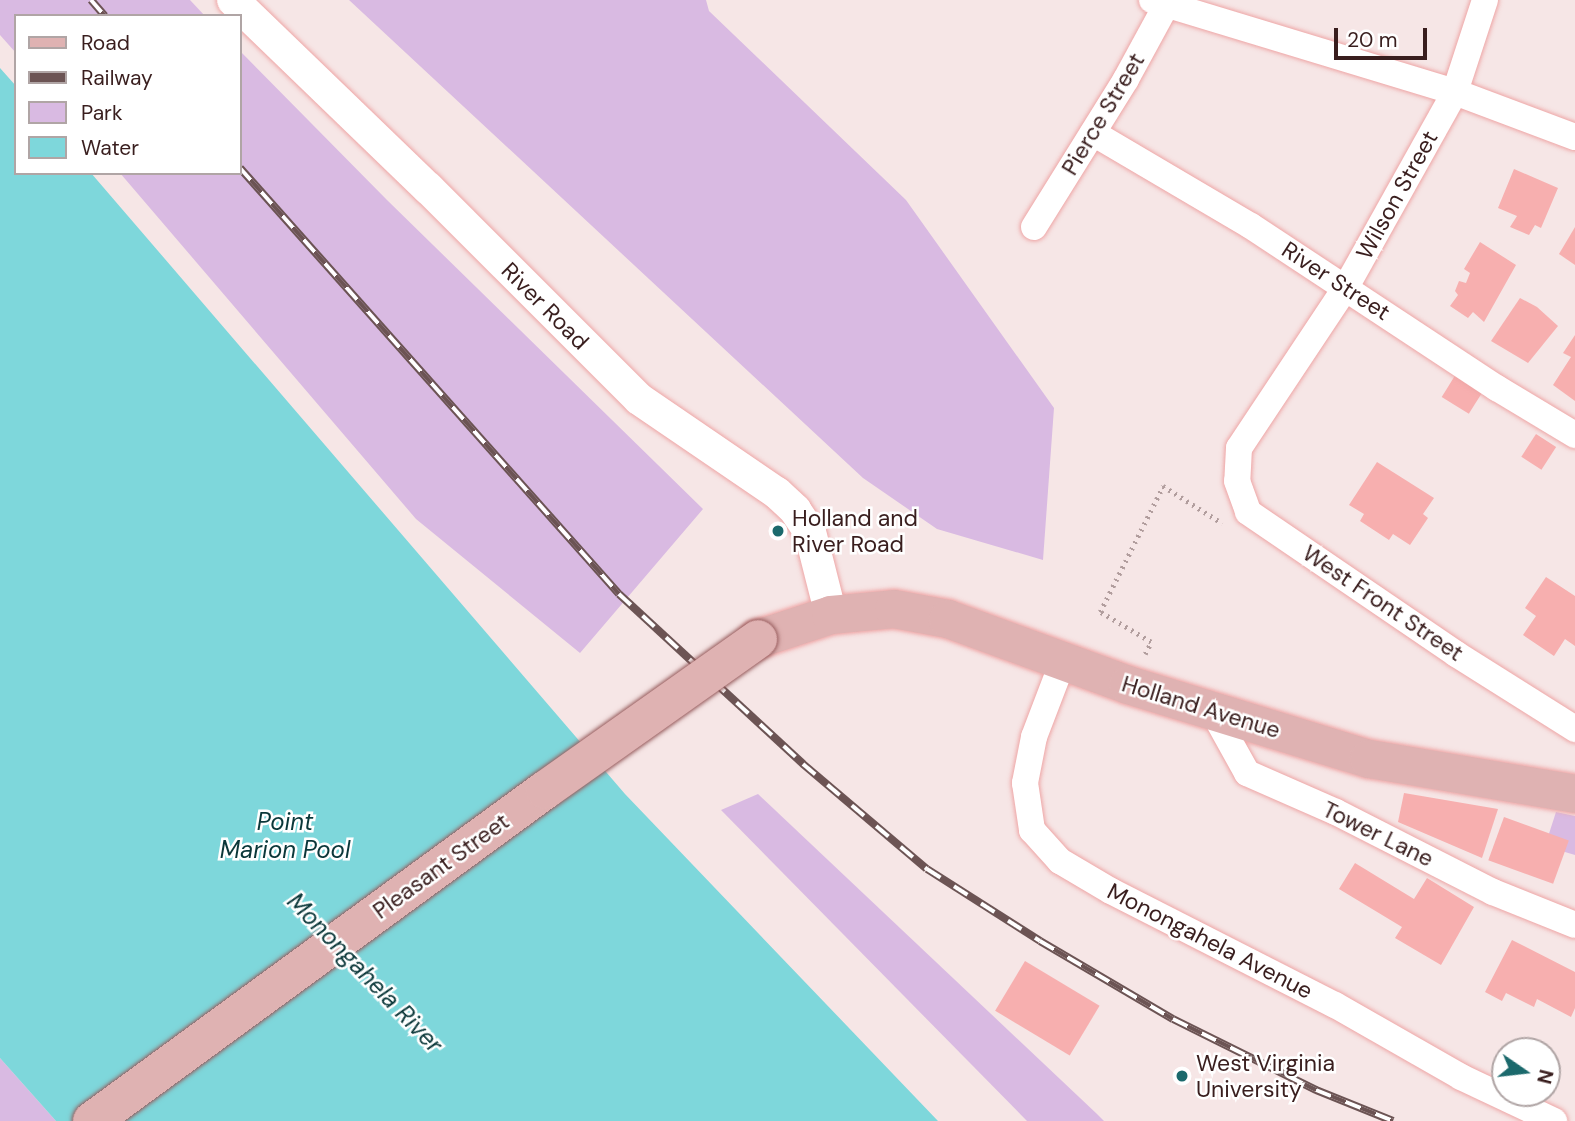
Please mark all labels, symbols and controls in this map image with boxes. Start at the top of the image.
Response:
legend [14,14,242,175]
scale bar [1337,14,1430,58]
text: 20 m [1347,26,1398,54]
text: Road [81,29,130,57]
street label: Pierce Street [1056,48,1150,180]
text: Railway [81,64,153,92]
text: Park [81,99,122,127]
street label: Wilson Street [1350,126,1444,264]
text: Water [81,134,139,162]
street label: River Street [1277,236,1395,326]
street label: River Road [496,257,594,355]
place label: Holland and River Road [792,504,918,558]
marker: Holland and River Road [770,523,786,539]
street label: West Front Street [1297,539,1469,667]
street label: Holland Avenue [1119,670,1283,744]
street label: Tower Lane [1318,795,1438,873]
street label: Pleasant Street [368,807,514,925]
water label: Point Marion Pool [220,808,350,864]
street label: Monongahela Avenue [1103,877,1317,1005]
water label: Monongahela River [281,887,449,1059]
north arrow [1491,1037,1561,1107]
place label: West Virginia University [1196,1049,1335,1103]
text: N [1531,1067,1559,1086]
marker: West Virginia University [1174,1068,1190,1084]

